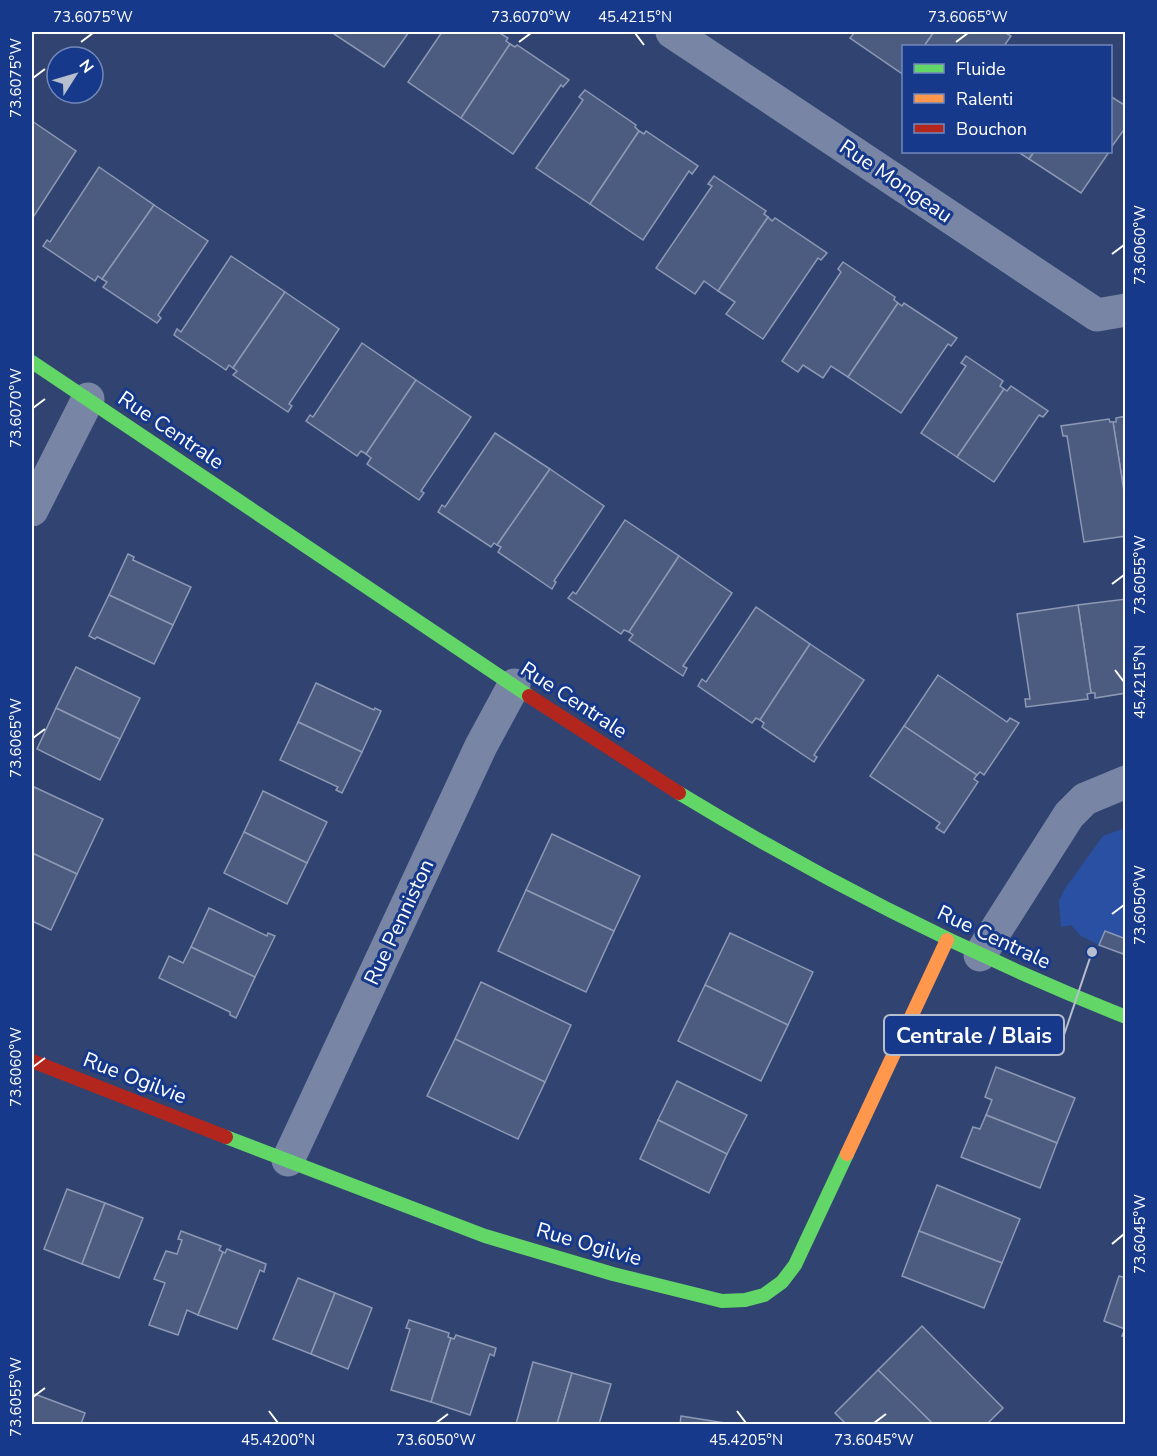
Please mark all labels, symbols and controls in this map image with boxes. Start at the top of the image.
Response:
text: 73.6075°W [53,7,133,27]
text: 73.6070°W [491,7,571,27]
text: 45.4215°N [598,7,672,27]
text: 73.6065°W [928,7,1008,27]
text: 73.6075°W [6,38,26,118]
north arrow [45,45,105,105]
legend [902,45,1112,153]
text: N [74,55,99,78]
text: Fluide [956,57,1006,81]
text: Ralenti [956,87,1013,111]
text: Bouchon [956,117,1027,141]
street label: Rue Mongeau [834,133,958,229]
text: 73.6060°W [1130,205,1150,285]
text: 73.6070°W [6,368,26,448]
street label: Rue Centrale [113,384,229,476]
text: 73.6055°W [1130,535,1150,615]
text: 45.4215°N [1130,645,1150,719]
street label: Rue Centrale [515,655,633,745]
text: 73.6065°W [6,698,26,778]
street label: Rue Penniston [358,854,440,990]
text: 73.6050°W [1130,865,1150,945]
street label: Rue Centrale [933,899,1055,975]
callout: Centrale / Blais [884,1015,1064,1055]
text: Centrale / Blais [896,1021,1052,1051]
text: 73.6060°W [6,1027,26,1107]
street label: Rue Ogilvie [79,1045,191,1111]
text: 73.6045°W [1130,1194,1150,1274]
street label: Rue Ogilvie [533,1216,645,1272]
text: 73.6055°W [6,1357,26,1437]
text: 45.4200°N [241,1430,315,1450]
text: 73.6050°W [396,1430,476,1450]
text: 45.4205°N [709,1430,783,1450]
text: 73.6045°W [834,1430,914,1450]

